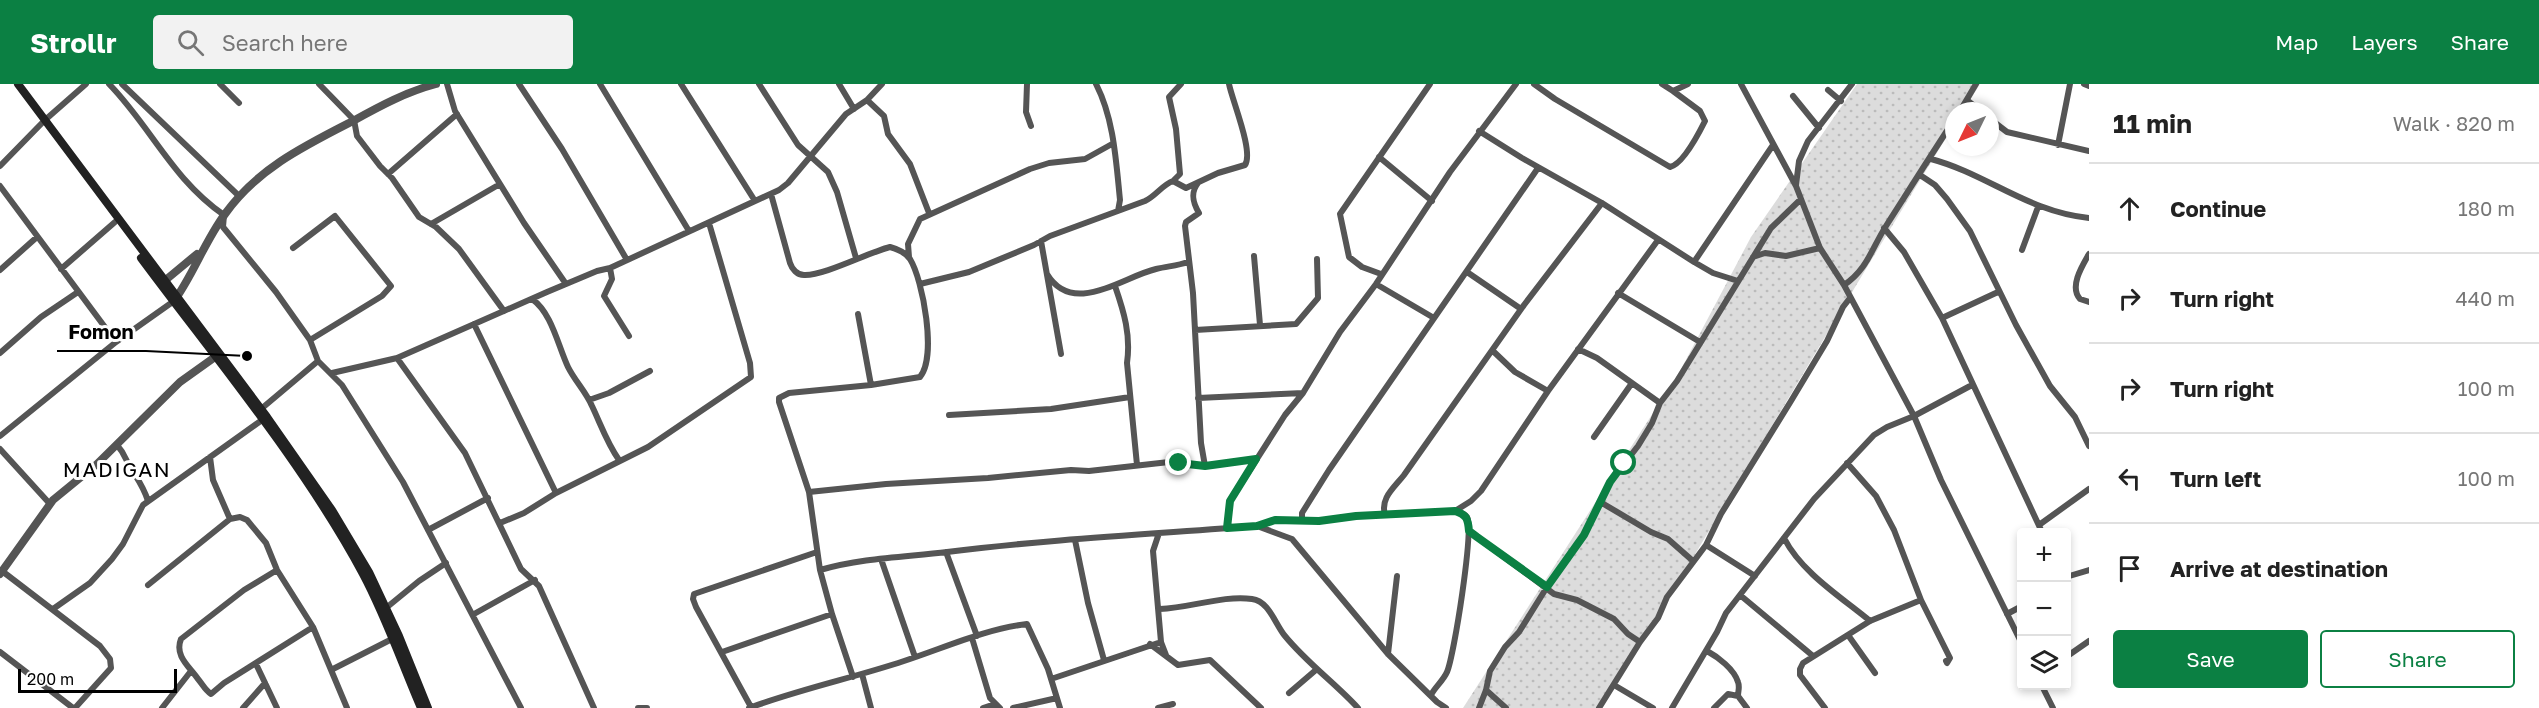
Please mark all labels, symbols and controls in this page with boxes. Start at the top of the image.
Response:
search box [153,15,573,69]
text: Strollr [30,26,117,59]
icon: search [174,26,207,59]
text: Search here [222,29,348,56]
text: Map [2275,29,2318,55]
text: Layers [2351,29,2418,55]
text: Share [2451,29,2509,55]
north arrow [1945,102,1999,156]
text: 11 min [2113,108,2192,139]
text: Walk · 820 m [2393,111,2515,135]
icon: ahead [2113,192,2146,225]
text: Continue [2170,195,2266,222]
text: 180 m [2458,196,2515,220]
icon: right [2113,282,2146,315]
text: Turn right [2170,285,2274,312]
text: 440 m [2456,286,2515,310]
callout: Fomon [57,313,146,351]
text: Fomon [68,319,134,343]
icon: right [2113,372,2146,405]
text: Turn right [2170,375,2274,402]
text: 100 m [2458,376,2515,400]
route end [1165,449,1191,475]
route start [1610,449,1636,475]
district label: MADIGAN [63,456,171,482]
icon: left [2113,462,2146,495]
text: Turn left [2170,465,2261,492]
text: 100 m [2458,466,2515,490]
map controls [2017,528,2071,690]
button: + [2017,528,2071,582]
icon: arrive [2113,552,2146,585]
text: Arrive at destination [2170,555,2388,582]
button: − [2017,582,2071,636]
button: Save [2113,630,2308,688]
button: Share [2320,630,2515,688]
button: layers [2017,636,2071,690]
scale bar [18,666,177,694]
text: 200 m [27,669,74,689]

